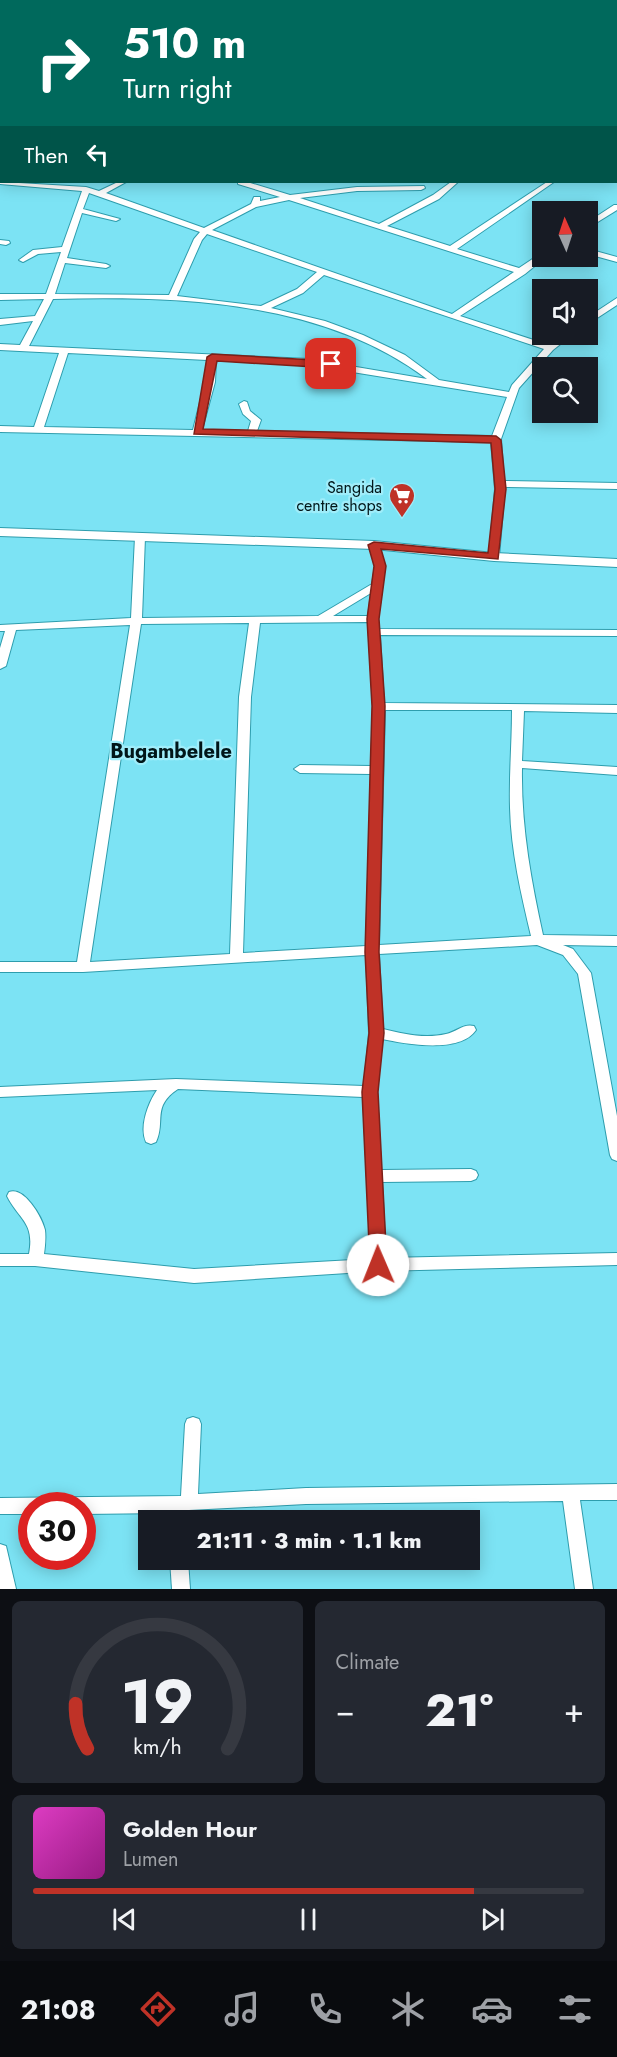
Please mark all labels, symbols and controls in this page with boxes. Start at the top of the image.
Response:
text: 510 m [123,13,246,74]
icon: right [24,24,102,102]
text: Turn right [123,69,231,108]
icon: left [81,138,114,171]
text: Then [24,139,69,171]
north arrow [532,201,598,267]
map controls [532,201,598,423]
button: sound [532,279,598,345]
pin [305,338,356,389]
icon: arrive [314,347,347,380]
button: search [532,357,598,423]
place label: Sangida centre shops [296,476,382,517]
supermarket icon: Sangida centre shops [387,481,417,519]
district label: Bugambelele [110,737,232,766]
position arrow [346,1233,410,1297]
speed limit sign: 30 [18,1492,96,1570]
text: 21:11 · 3 min · 1.1 km [196,1524,422,1556]
text: Climate [336,1648,399,1677]
text: 19 [120,1656,194,1746]
text: 21° [425,1678,493,1743]
text: − [336,1687,355,1734]
text: + [564,1687,584,1734]
text: km/h [133,1731,181,1762]
text: Golden Hour [123,1813,257,1845]
text: Lumen [123,1845,179,1874]
icon: previous [108,1903,141,1936]
icon: pause [292,1903,325,1936]
icon: next [476,1903,509,1936]
icon: directions [137,1988,179,2030]
icon: music [221,1988,263,2030]
icon: phone [304,1988,346,2030]
icon: climate [387,1988,429,2030]
icon: car [471,1988,513,2030]
icon: filters [554,1988,596,2030]
text: 21:08 [21,1990,96,2029]

